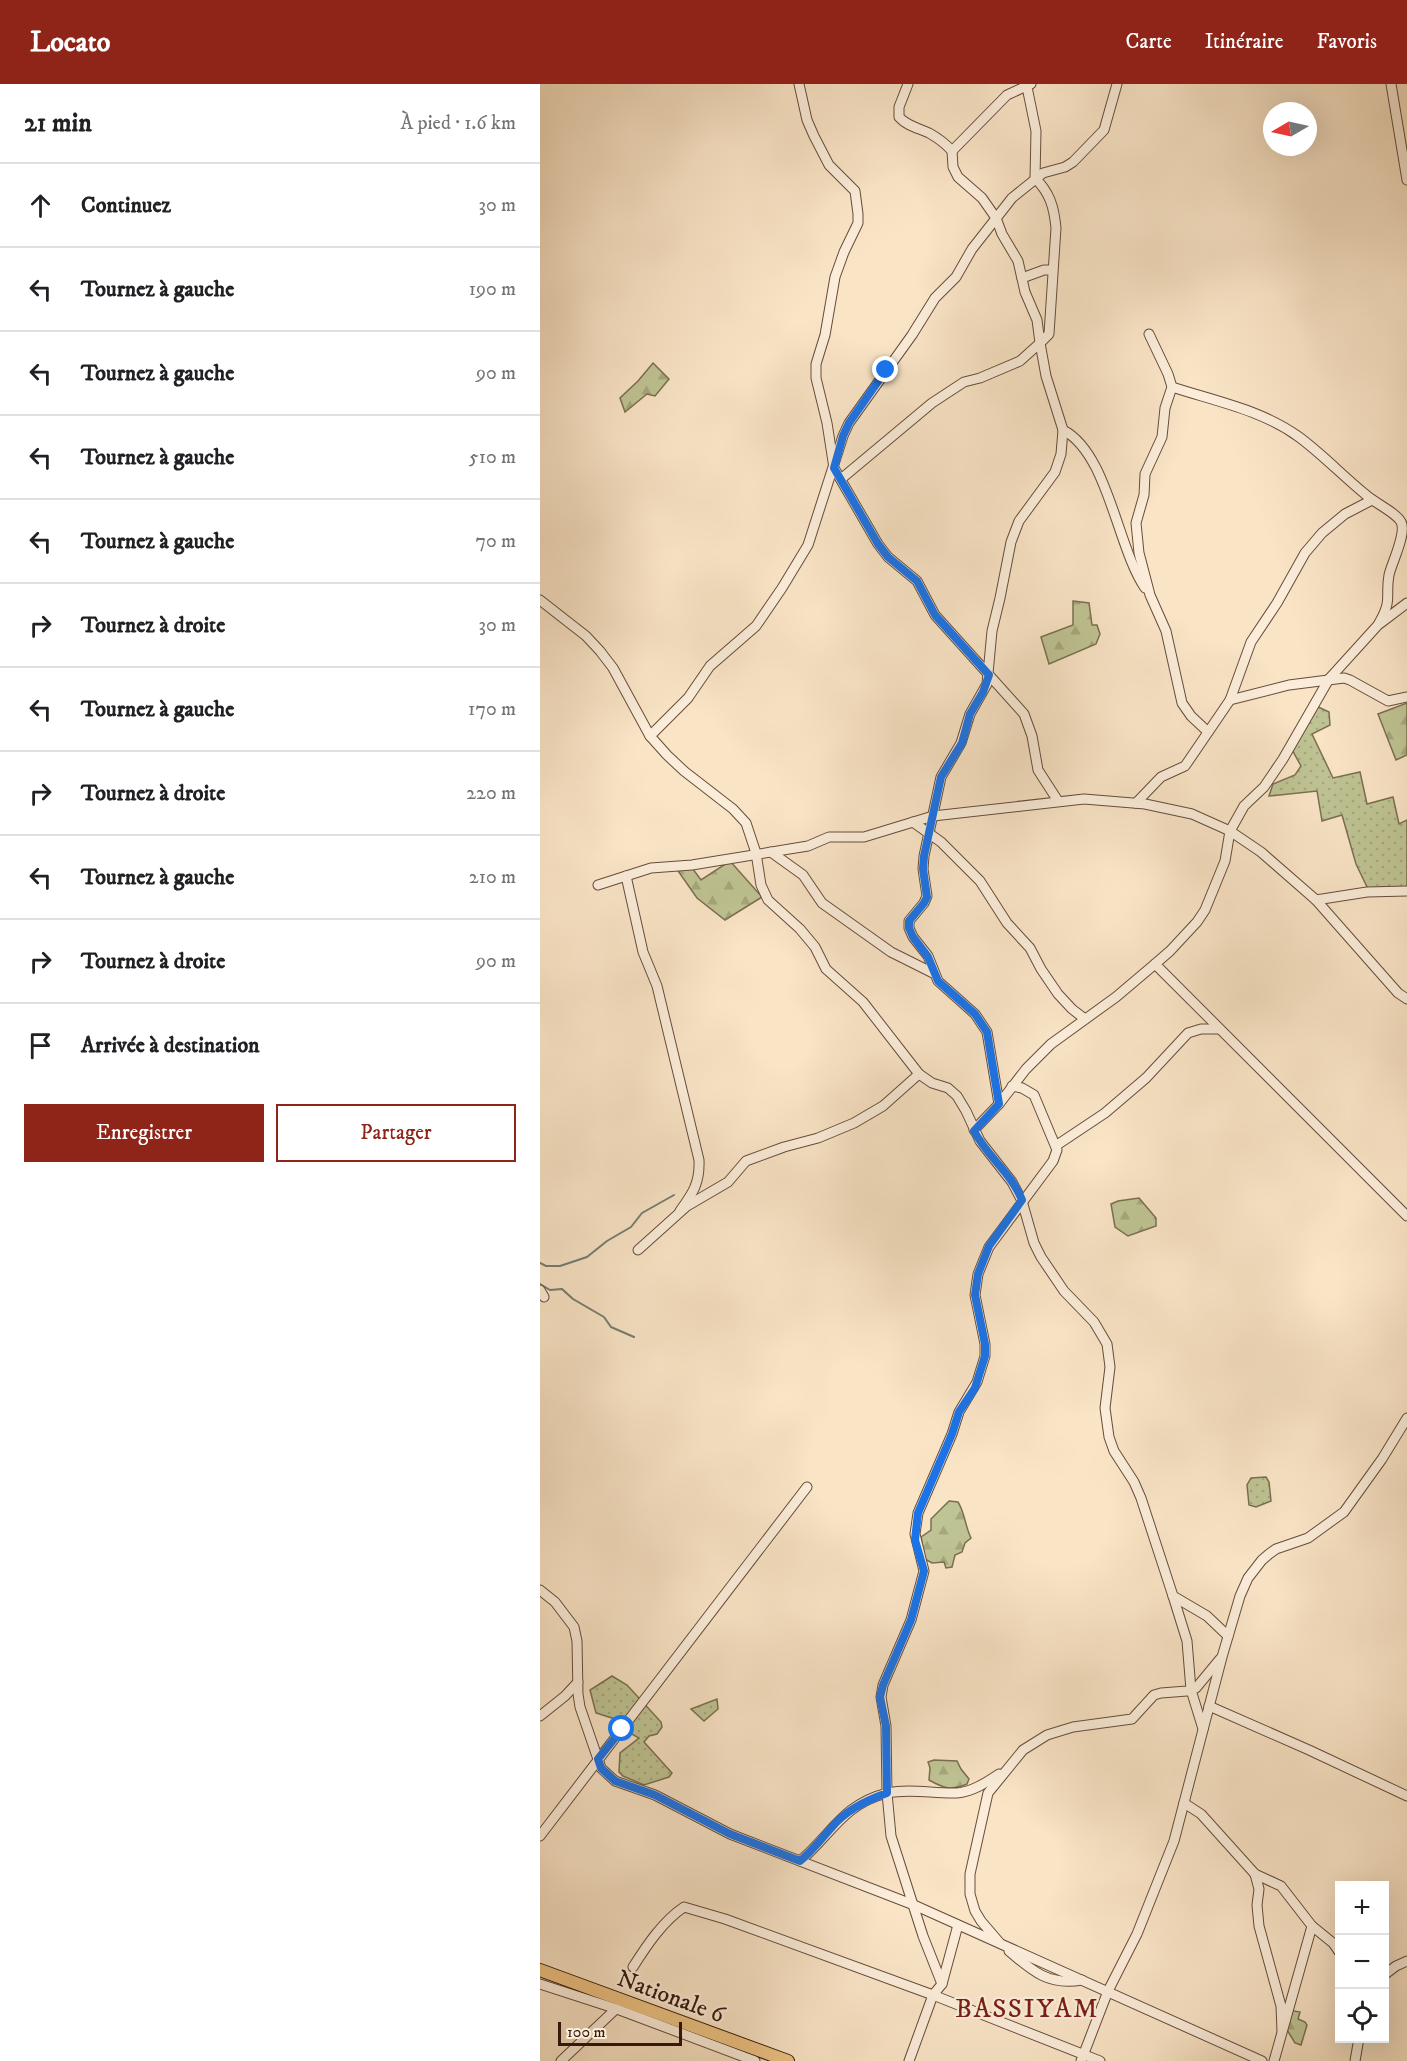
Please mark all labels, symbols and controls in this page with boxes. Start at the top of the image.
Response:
text: Locato [30,25,110,60]
text: Carte [1126,29,1172,55]
text: Itinéraire [1205,29,1283,55]
text: Favoris [1316,29,1377,55]
north arrow [1263,102,1317,156]
text: 21 min [24,107,92,140]
text: À pied · 1.6 km [400,111,516,136]
icon: ahead [24,189,57,222]
text: Continuez [81,192,171,219]
text: 30 m [478,193,516,218]
icon: left [24,273,57,306]
text: Tournez à gauche [81,276,234,303]
text: 190 m [469,277,516,302]
route end [872,356,898,382]
icon: left [24,357,57,390]
text: Tournez à gauche [81,360,234,387]
text: 90 m [476,361,516,386]
icon: left [24,441,57,474]
text: Tournez à gauche [81,444,234,471]
text: 510 m [469,445,516,470]
icon: left [24,525,57,558]
text: Tournez à gauche [81,528,234,555]
text: 70 m [475,529,516,554]
icon: right [24,609,57,642]
text: Tournez à droite [81,612,225,639]
text: 30 m [478,613,516,638]
icon: left [24,693,57,726]
text: Tournez à gauche [81,696,234,723]
text: 170 m [468,697,516,722]
icon: right [24,777,57,810]
text: Tournez à droite [81,780,225,807]
text: 220 m [466,781,516,806]
icon: left [24,861,57,894]
text: Tournez à gauche [81,864,234,891]
text: 210 m [469,865,516,890]
icon: right [24,945,57,978]
text: Tournez à droite [81,948,225,975]
text: 90 m [476,949,516,974]
icon: arrive [24,1029,57,1062]
text: Arrivée à destination [81,1032,260,1059]
button: Enregistrer [24,1104,264,1162]
button: Partager [276,1104,516,1162]
route start [608,1715,634,1741]
map controls [1335,1881,1389,2043]
button: + [1335,1881,1389,1935]
button: − [1335,1935,1389,1989]
street label: Nationale 6 [613,1964,730,2031]
button: locate [1335,1989,1389,2043]
district label: BASSIYAM [955,1992,1099,2026]
scale bar [558,2019,682,2046]
text: 100 m [567,2022,606,2042]

